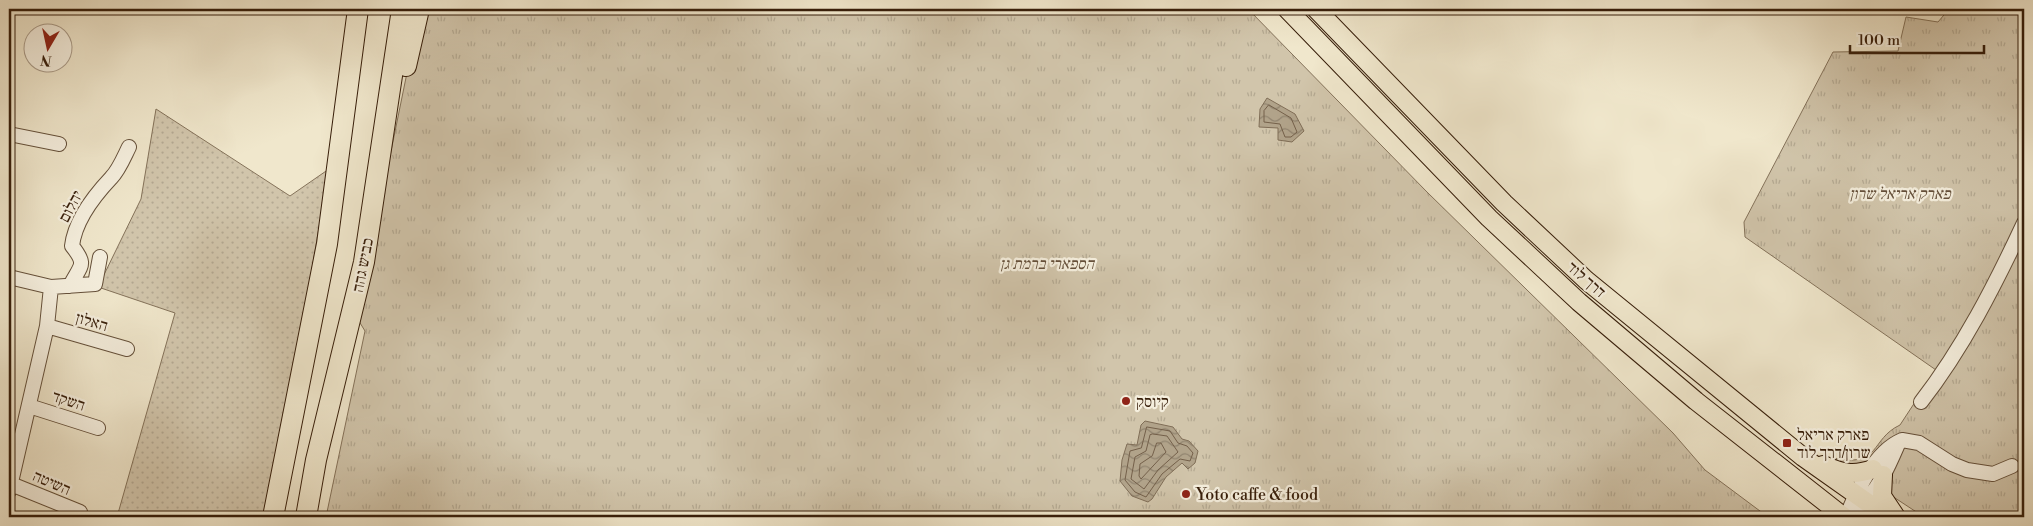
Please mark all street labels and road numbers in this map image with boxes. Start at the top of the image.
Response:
street label: יהלום [54,187,88,226]
street label: כביש גהה [348,236,378,294]
street label: דרך לוד [1563,257,1610,302]
street label: האלון [73,308,110,336]
street label: השקד [50,386,88,416]
street label: השיטה [29,466,74,500]

